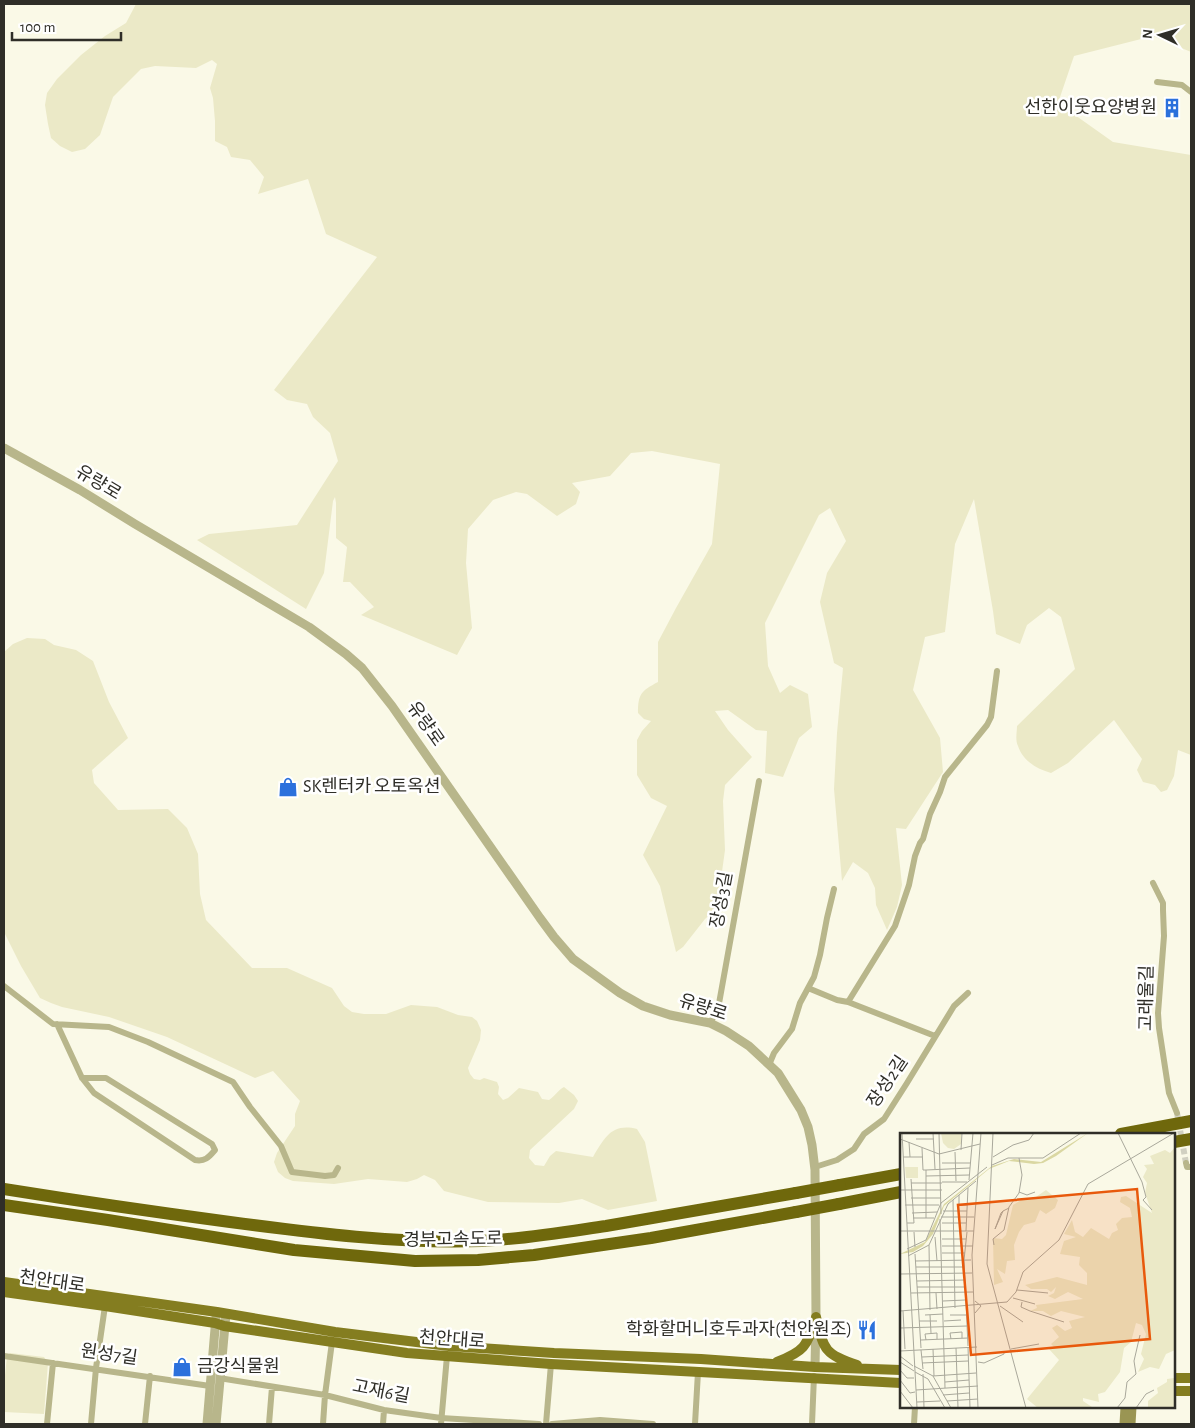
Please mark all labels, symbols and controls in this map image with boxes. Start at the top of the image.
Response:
scale bar [12,10,121,42]
north arrow [1135,10,1185,60]
text: 100 m [20,20,55,35]
text: N [1141,28,1155,39]
place label: 선한이웃요양병원 [1025,97,1157,117]
building icon: 선한이웃요양병원 [1161,97,1183,119]
street label: 유량로 [72,462,124,504]
street label: 유량로 [403,698,447,750]
shop icon: SK렌터카 오토옥션 [277,776,299,798]
place label: SK렌터카 오토옥션 [303,776,440,796]
street label: 장성3길 [706,870,736,930]
street label: 고래울길 [1136,965,1157,1031]
street label: 유량로 [677,991,730,1024]
street label: 장성2길 [863,1052,912,1111]
inset map [900,1133,1175,1408]
street label: 경부고속도로 [403,1229,503,1250]
street label: 천안대로 [18,1267,86,1296]
place label: 학화할머니호두과자(천안원조) [626,1319,852,1339]
restaurant icon: 학화할머니호두과자(천안원조) [856,1319,878,1341]
street label: 천안대로 [418,1328,486,1351]
street label: 원성7길 [79,1341,139,1368]
shop icon: 금강식물원 [171,1356,193,1378]
place label: 금강식물원 [197,1356,280,1376]
street label: 고재6길 [351,1377,411,1406]

